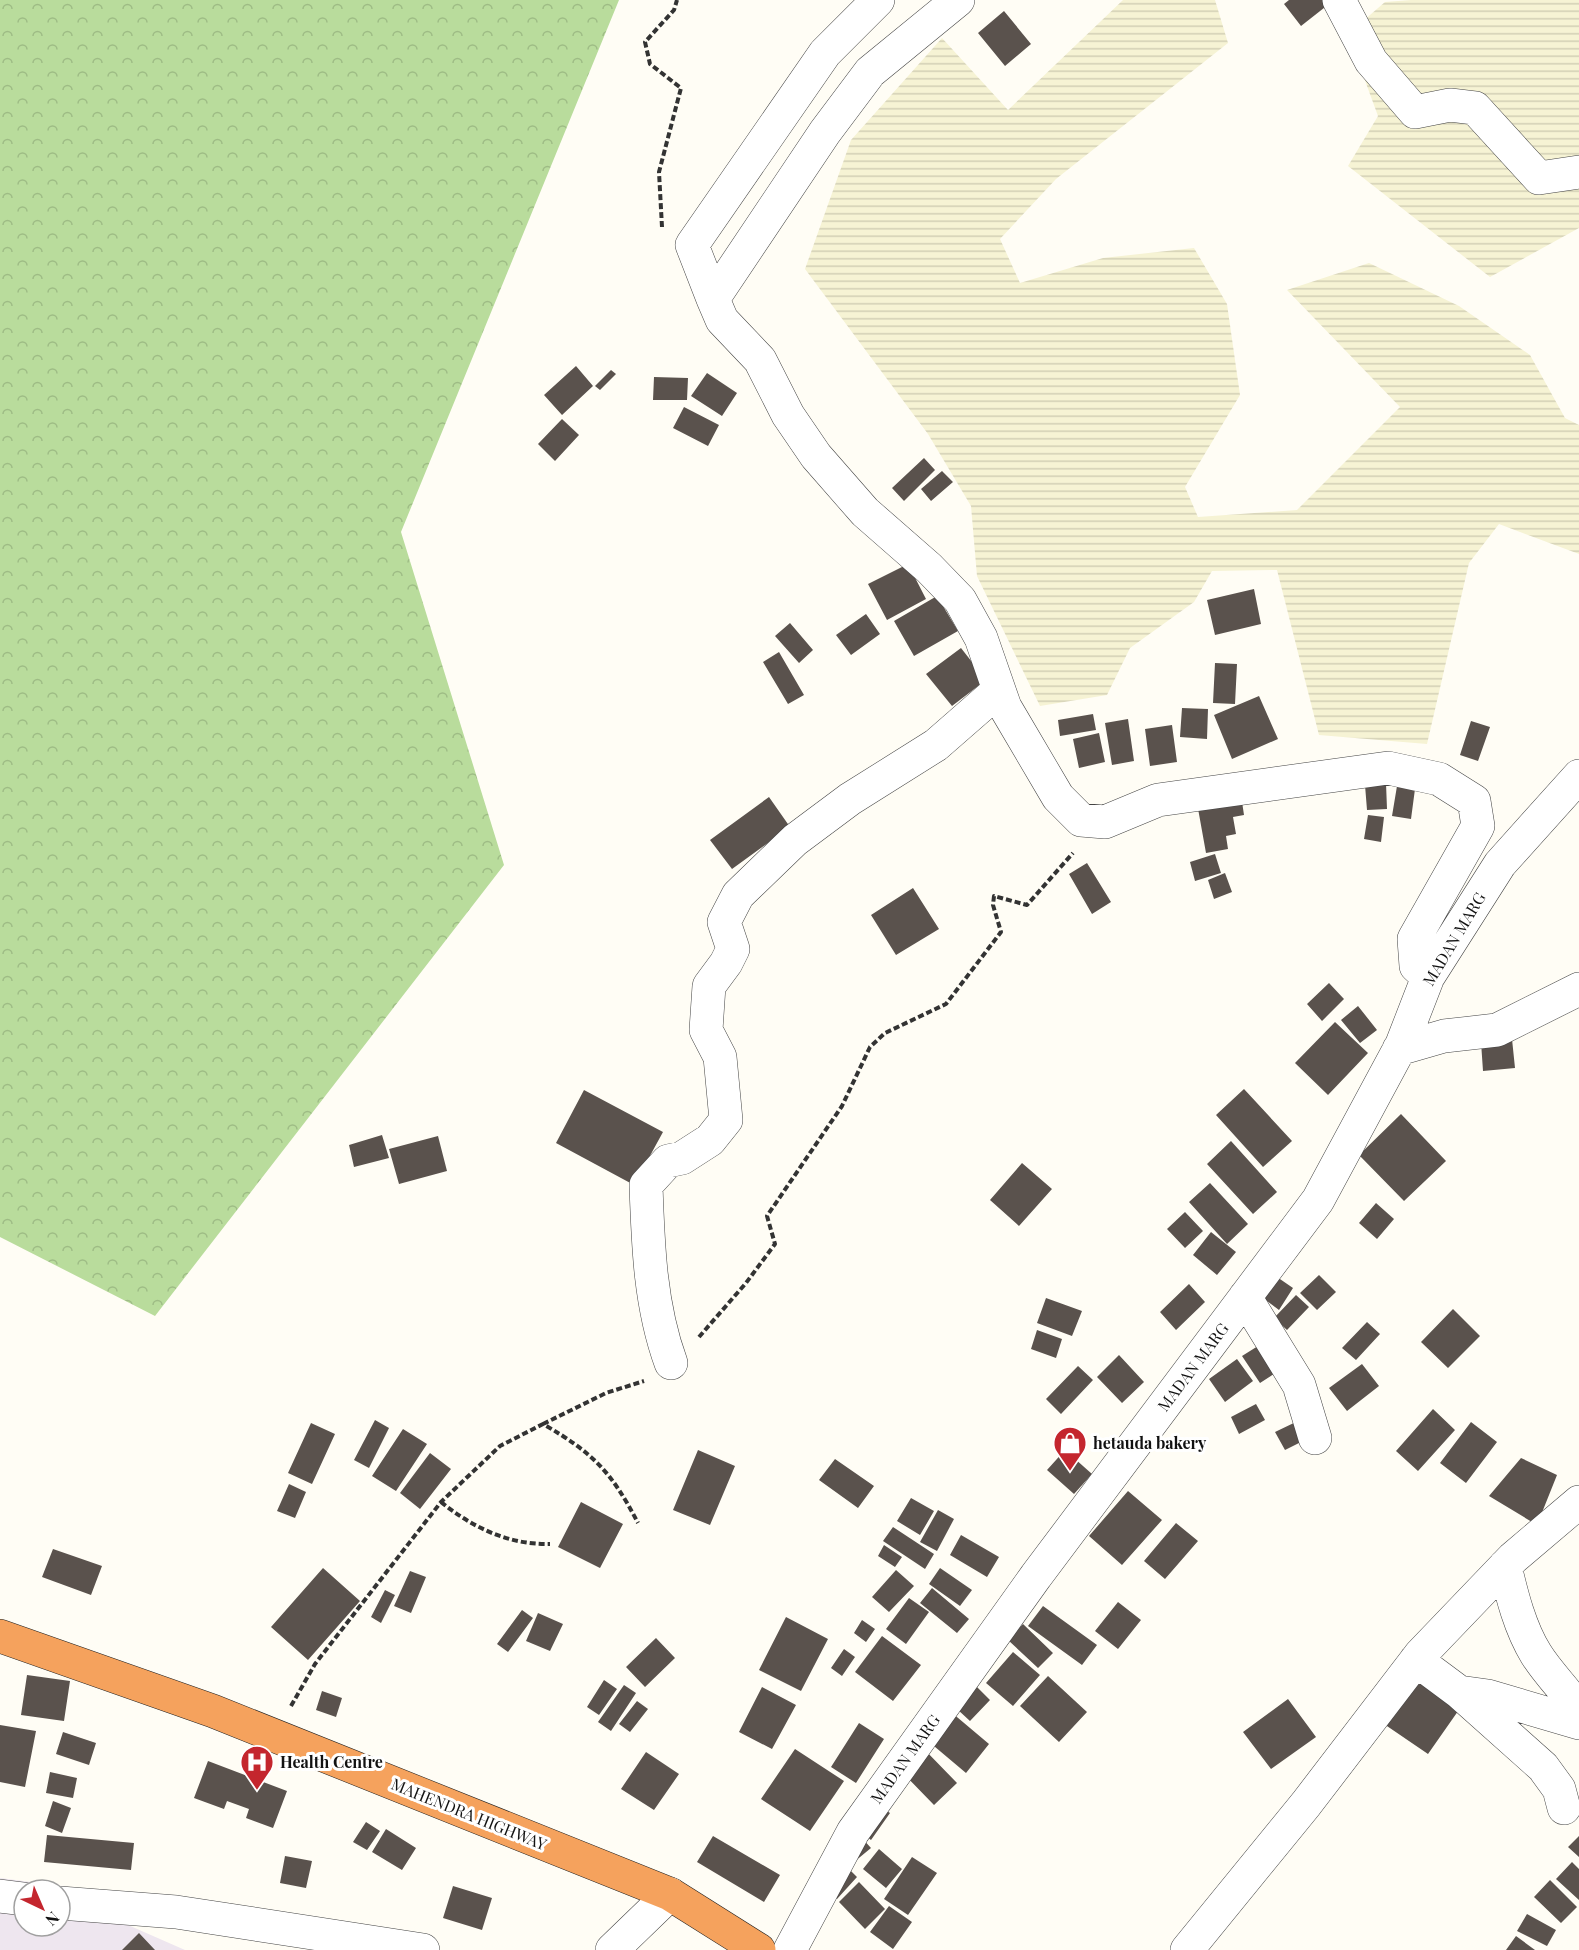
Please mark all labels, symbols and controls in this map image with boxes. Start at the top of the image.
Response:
street label: MADAN MARG [1417,888,1490,989]
street label: MADAN MARG [1153,1318,1233,1415]
shop icon: hetauda bakery [1052,1425,1088,1472]
place label: hetauda bakery [1093,1432,1207,1453]
street label: MADAN MARG [865,1710,944,1807]
hospital icon: Health Centre [239,1744,275,1791]
place label: Health Centre [280,1751,383,1772]
street label: MAHENDRA HIGHWAY [388,1773,550,1855]
north arrow [12,1878,72,1938]
text: N [41,1908,64,1931]

